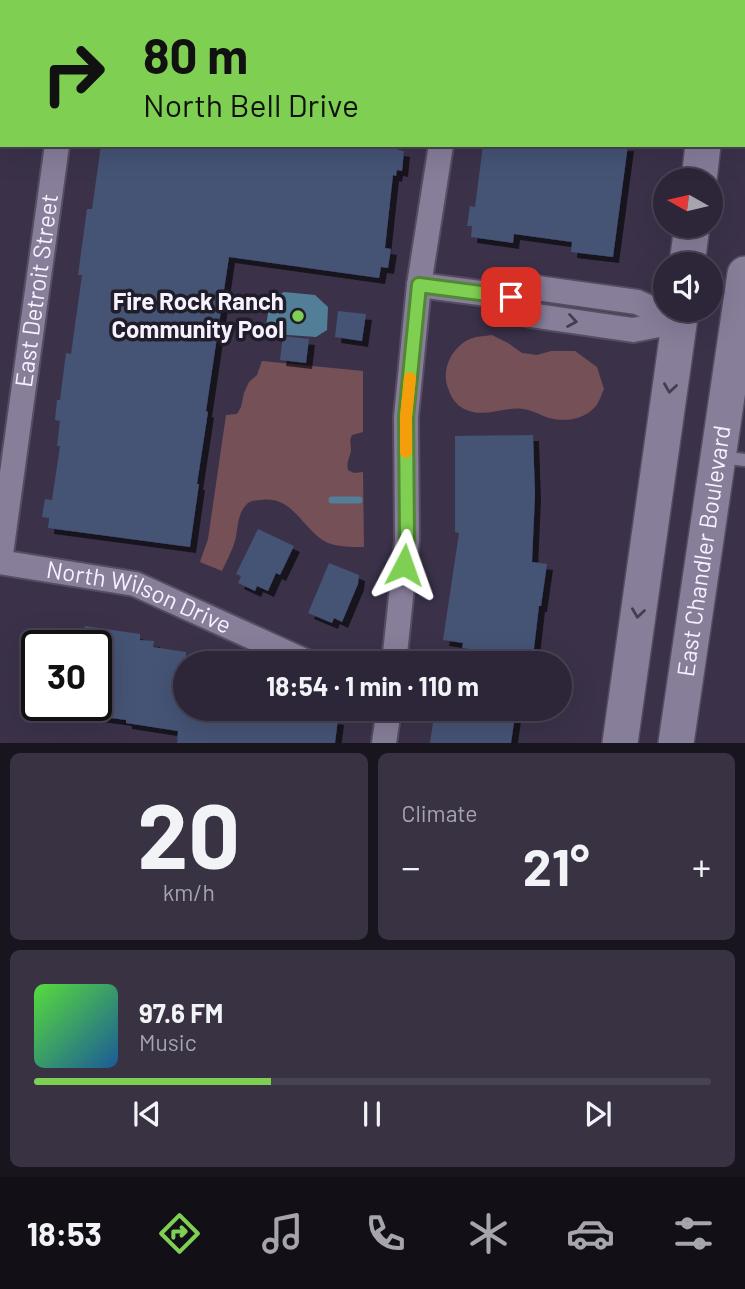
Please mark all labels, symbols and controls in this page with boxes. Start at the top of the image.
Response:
text: 80 m [143,25,248,84]
icon: right [28,28,119,119]
text: North Bell Drive [143,85,359,123]
north arrow [653,168,723,238]
map controls [653,168,723,322]
street label: East Detroit Street [8,192,63,389]
button: sound [653,252,723,322]
pin [481,267,541,327]
icon: arrive [492,278,530,316]
place label: Fire Rock Ranch Community Pool [111,286,284,343]
marker: Fire Rock Ranch Community Pool [290,308,306,324]
one-way arrow [566,313,578,328]
one-way arrow [663,382,678,394]
street label: East Chandler Boulevard [670,423,736,678]
position arrow [367,528,441,602]
street label: North Wilson Drive [45,554,236,639]
one-way arrow [631,608,646,619]
speed limit sign: 30 [21,630,112,721]
text: 18:54 · 1 min · 110 m [266,670,479,701]
text: 20 [137,778,240,887]
text: Climate [402,799,478,827]
text: 21° [523,834,590,896]
text: − [402,843,421,889]
text: + [692,843,711,889]
text: km/h [163,878,215,906]
text: 97.6 FM [139,997,223,1028]
text: Music [139,1028,197,1056]
icon: previous [128,1095,166,1133]
icon: pause [353,1095,391,1133]
icon: next [579,1095,617,1133]
icon: directions [155,1209,204,1258]
icon: music [258,1209,307,1258]
icon: phone [361,1209,410,1258]
icon: climate [464,1209,513,1258]
icon: car [566,1209,615,1258]
icon: filters [669,1209,718,1258]
text: 18:53 [27,1214,102,1252]

